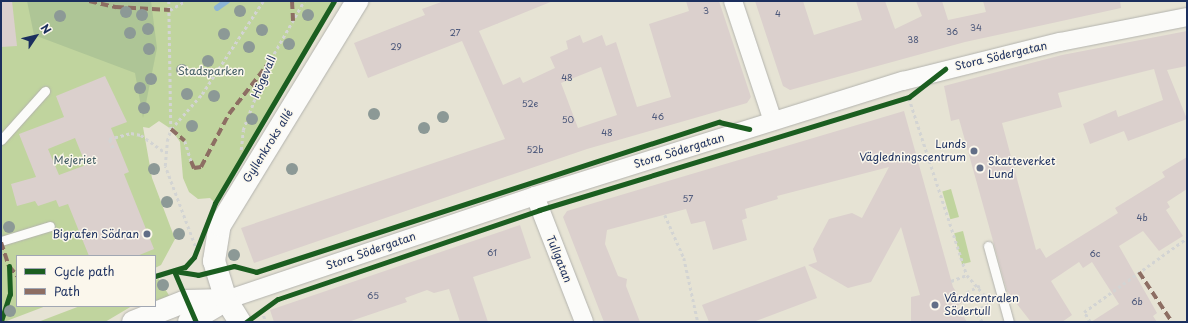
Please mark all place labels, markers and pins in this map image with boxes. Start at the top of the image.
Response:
place label: Lunds Vägledningscentrum [859,138,966,164]
marker: Lunds Vägledningscentrum [969,146,979,156]
place label: Skatteverket Lund [988,155,1055,181]
marker: Skatteverket Lund [975,163,985,173]
place label: Bigrafen Södran [52,227,139,241]
marker: Bigrafen Södran [142,229,152,239]
place label: Vårdcentralen Södertull [944,292,1019,318]
marker: Vårdcentralen Södertull [929,299,941,311]

